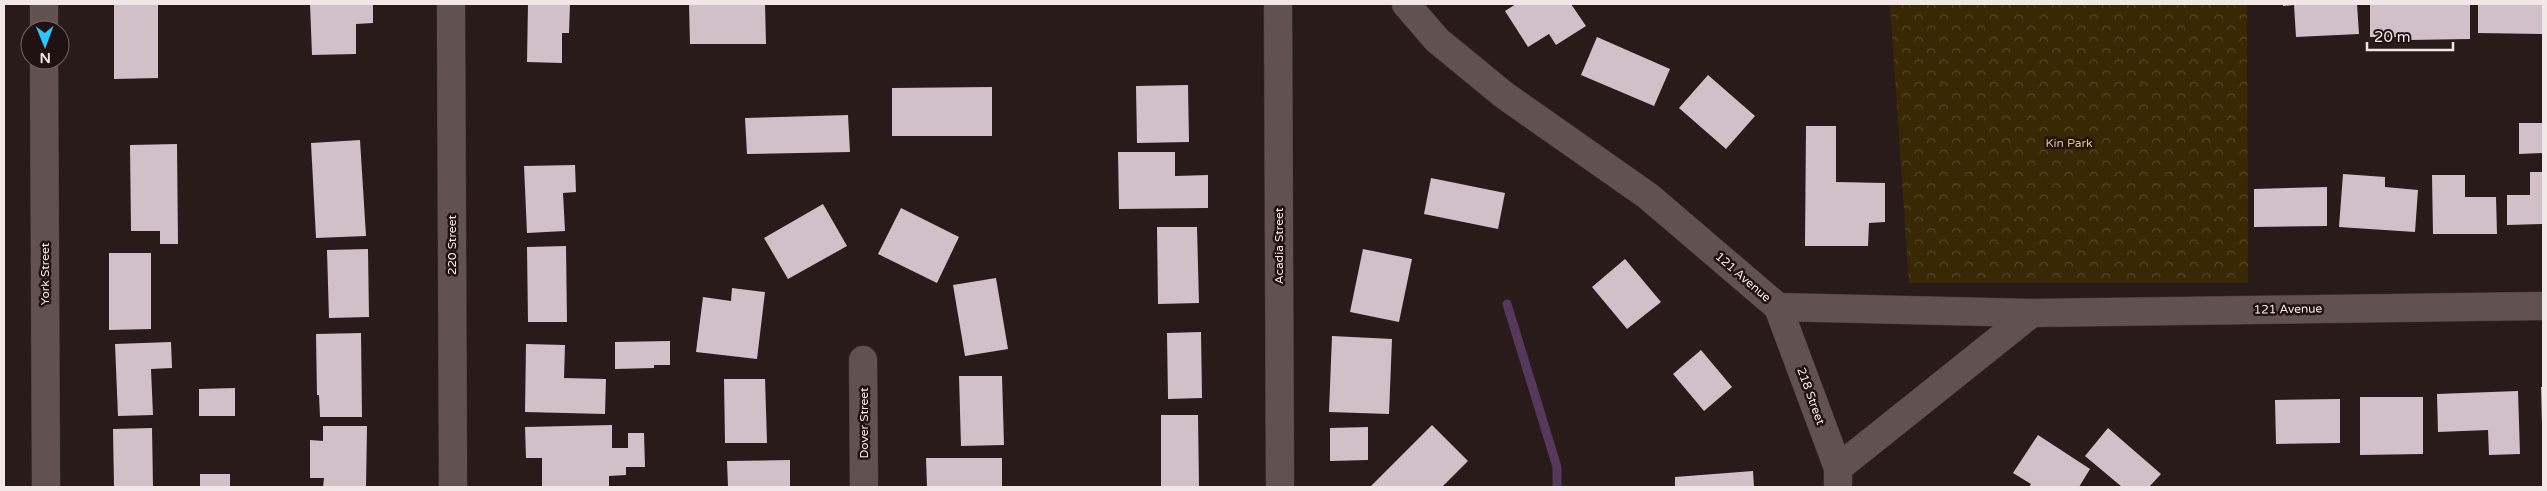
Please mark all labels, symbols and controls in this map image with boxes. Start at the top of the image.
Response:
north arrow [20,20,70,70]
scale bar [2367,20,2453,52]
text: 20 m [2374,28,2411,46]
text: N [39,49,51,66]
park label: Kin Park [2045,136,2093,150]
street label: Acadia Street [1272,207,1286,284]
street label: 220 Street [445,215,459,275]
street label: York Street [38,242,52,305]
street label: 121 Avenue [1712,249,1774,305]
street label: 121 Avenue [2254,301,2323,317]
street label: 218 Street [1794,365,1828,427]
street label: Dover Street [857,387,871,459]

